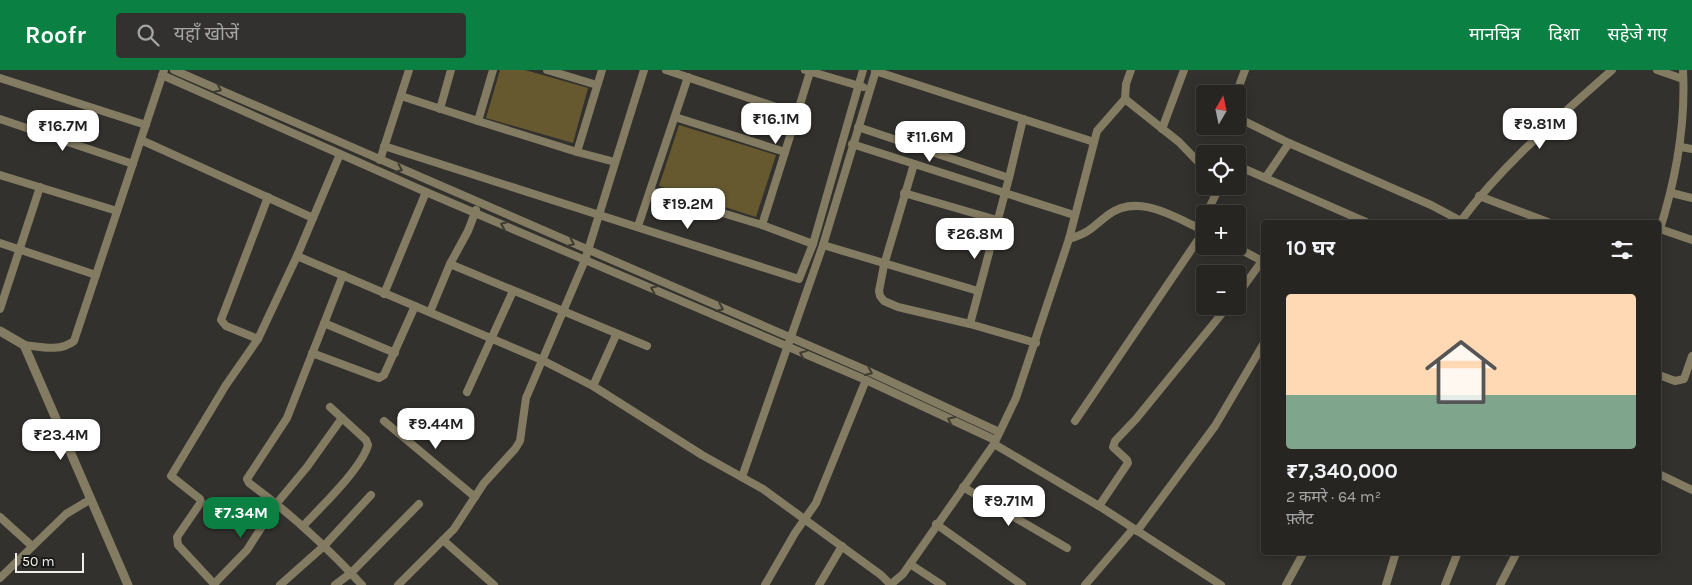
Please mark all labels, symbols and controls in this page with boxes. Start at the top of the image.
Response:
search box [116,13,466,58]
text: Roofr [25,21,86,49]
icon: search [134,21,162,49]
text: यहाँ खोजें [174,23,239,45]
text: मानचित्र [1469,23,1520,45]
text: दिशा [1548,23,1580,45]
text: सहेजे गए [1608,23,1667,45]
one-way arrow [213,83,222,94]
north arrow [1196,85,1246,135]
map controls [1196,85,1246,315]
pin: ₹16.1M [735,102,817,145]
pin: ₹9.81M [1499,108,1581,150]
pin: ₹16.7M [22,109,104,152]
text: ₹16.1M [752,109,800,128]
text: ₹9.81M [1514,114,1566,133]
text: ₹16.7M [38,116,88,135]
pin: ₹11.6M [889,121,971,163]
text: ₹11.6M [906,127,954,146]
button: locate [1196,145,1246,195]
one-way arrow [394,162,403,173]
pin: ₹19.2M [647,188,729,230]
text: ₹19.2M [662,194,714,213]
button: + [1196,205,1246,255]
pin: ₹26.8M [934,218,1016,260]
one-way arrow [500,221,509,232]
text: ₹26.8M [947,224,1003,243]
text: 10 घर [1286,236,1335,260]
icon: filters [1608,236,1636,264]
one-way arrow [566,237,575,248]
button: − [1196,265,1246,315]
one-way arrow [650,285,659,296]
one-way arrow [715,302,724,313]
icon: home [1416,327,1506,417]
one-way arrow [799,349,808,360]
one-way arrow [864,366,873,376]
pin: ₹9.44M [395,408,477,450]
text: ₹9.44M [408,414,464,433]
one-way arrow [947,415,956,426]
pin: ₹23.4M [20,418,102,461]
text: ₹23.4M [33,425,89,444]
text: ₹7,340,000 [1286,459,1398,483]
pin: ₹9.71M [968,484,1050,527]
text: 2 कमरे · 64 m² [1286,487,1381,506]
text: ₹9.71M [984,491,1034,510]
pin: ₹7.34M [200,496,282,539]
text: ₹7.34M [214,503,268,522]
text: फ़्लैट [1286,509,1314,528]
scale bar [15,550,84,573]
text: 50 m [22,553,55,570]

